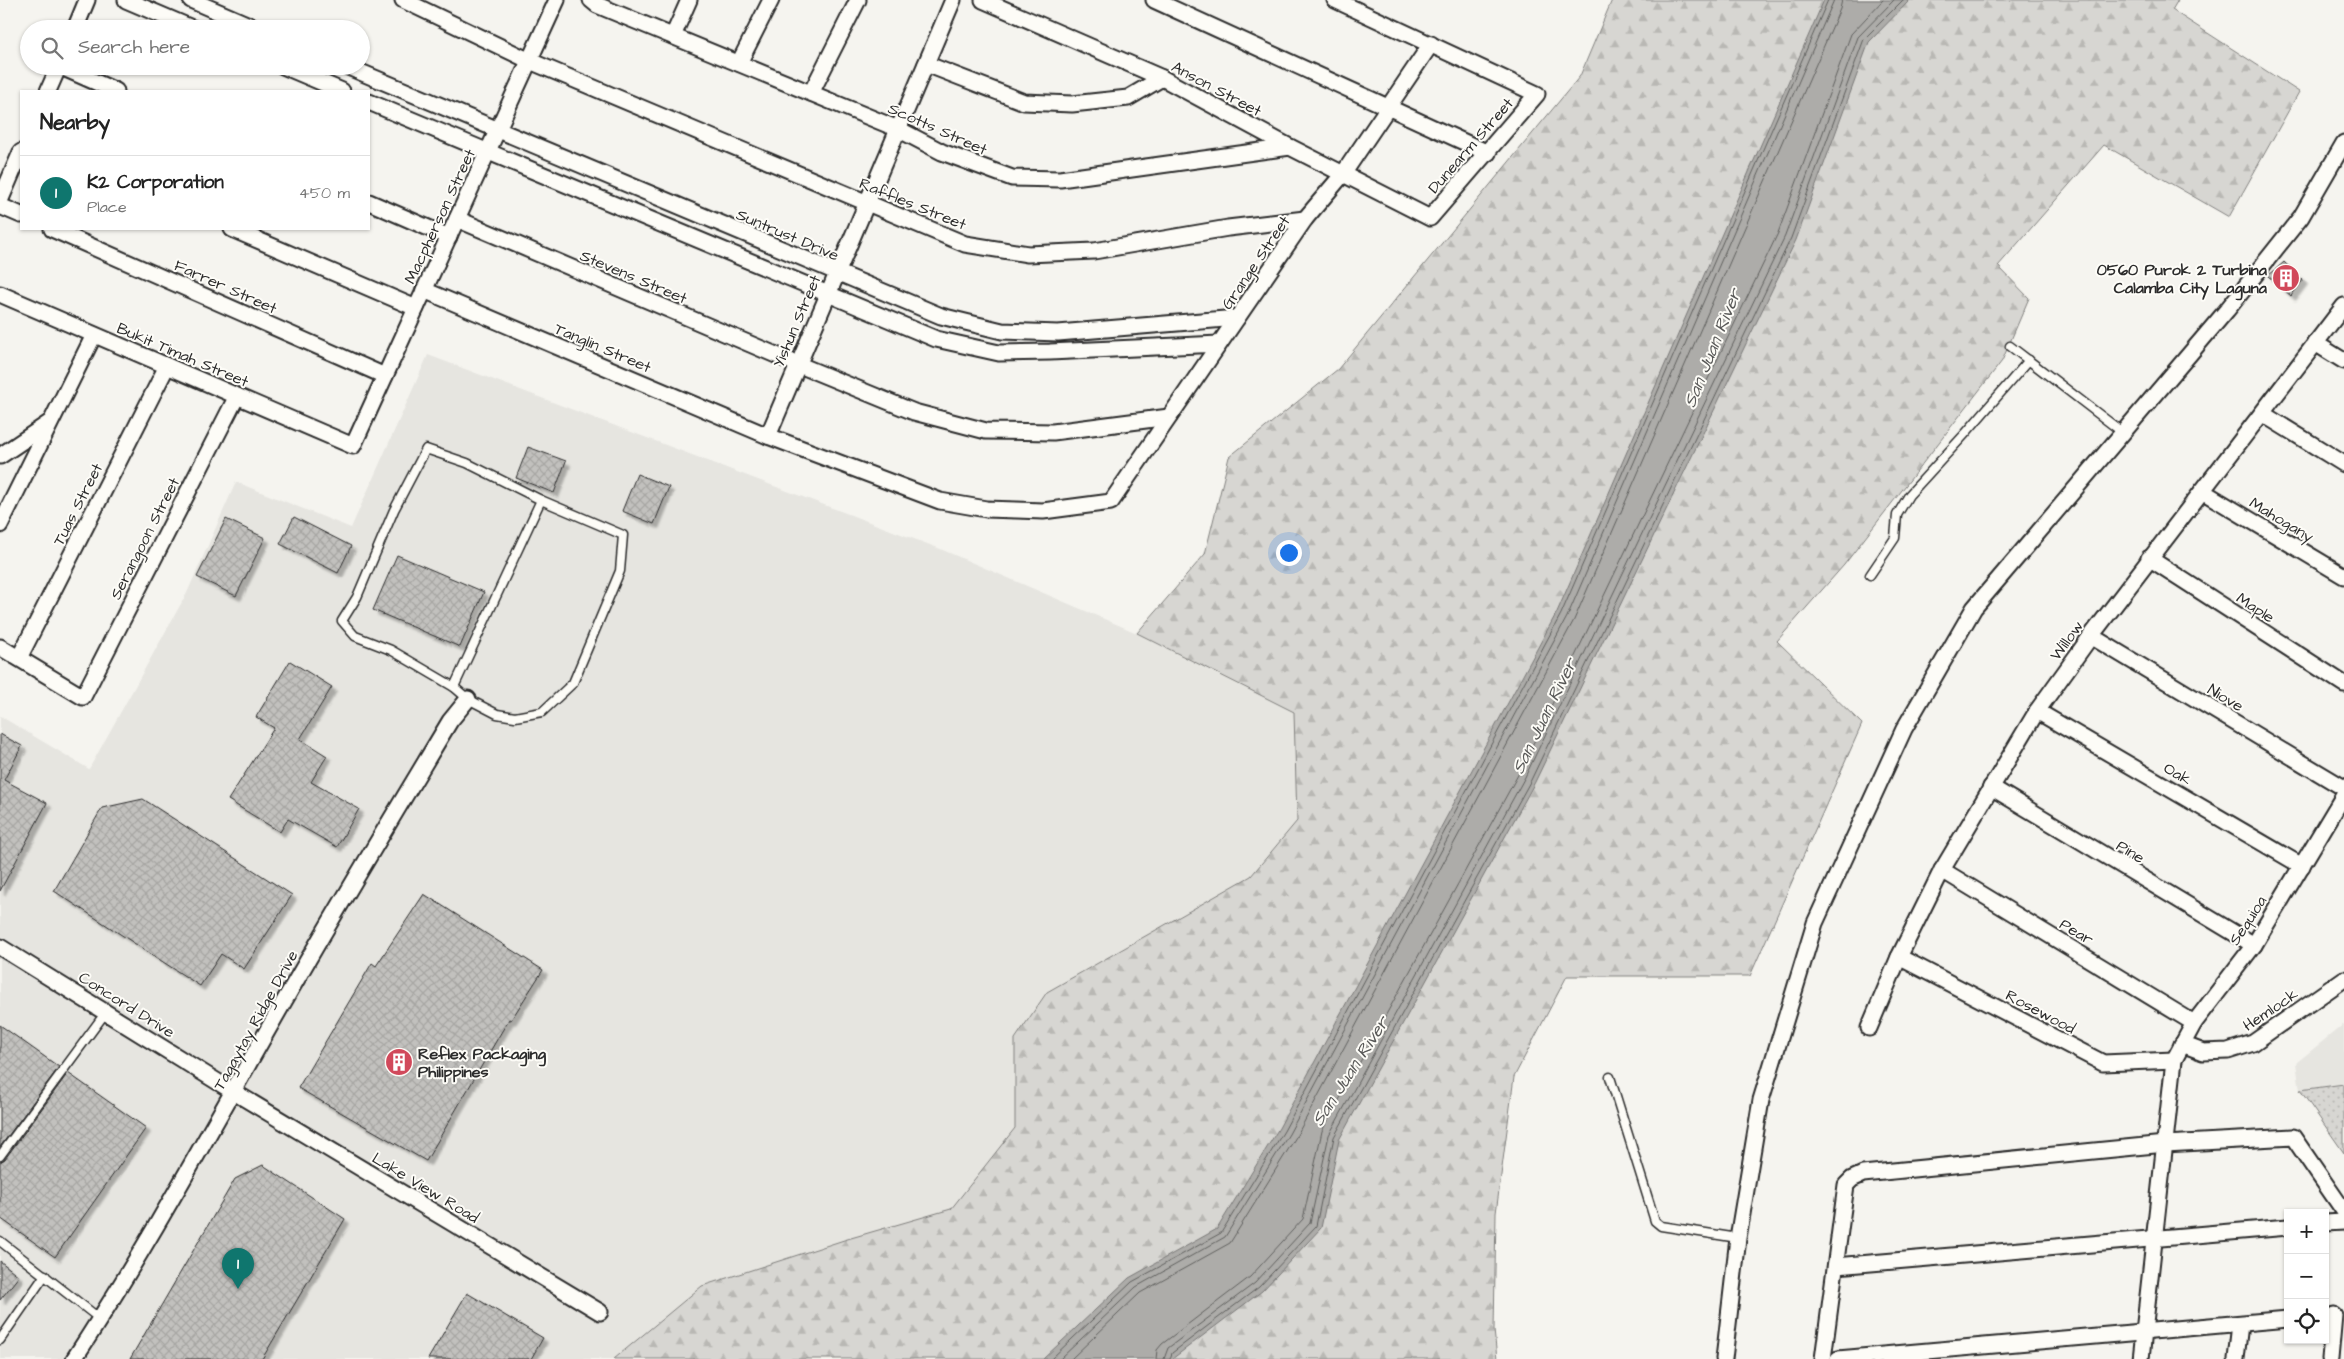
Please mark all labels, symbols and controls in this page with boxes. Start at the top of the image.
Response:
search box [20,20,370,75]
icon: search [38,34,66,62]
text: Search here [78,34,190,61]
street label: Anson Street [1168,56,1266,122]
street label: Dunearm Street [1423,93,1519,198]
street label: Scotts Street [885,97,991,161]
text: Nearby [40,108,110,137]
street label: Macpherson Street [399,145,481,288]
text: K2 Corporation [87,169,224,196]
street label: Raffles Street [856,172,970,236]
text: 1 [55,182,57,204]
text: 450 m [299,182,350,204]
text: Place [87,196,127,218]
street label: Suntrust Drive [733,203,843,267]
street label: Grange Street [1216,211,1296,314]
street label: Stevens Street [577,244,691,310]
street label: Farrer Street [171,254,281,320]
place label: 0560 Purok 2 Turbina Calamba City Laguna [2097,259,2268,301]
building icon: 0560 Purok 2 Turbina Calamba City Laguna [2271,263,2301,293]
street label: Yishun Street [767,271,827,371]
water label: San Juan River [1677,283,1748,411]
street label: Bukit Timah Street [113,317,252,393]
street label: Tanglin Street [550,318,655,379]
street label: Tuas Street [48,459,108,550]
street label: Serangoon Street [105,473,186,604]
street label: Mahogany [2245,492,2318,549]
your location [1276,540,1302,566]
street label: Maple [2232,587,2279,629]
street label: Willow [2045,616,2089,665]
water label: San Juan River [1506,652,1584,778]
street label: Niove [2203,679,2248,717]
street label: Oak [2160,757,2196,791]
street label: Pine [2112,835,2149,869]
street label: Sequioa [2224,892,2272,950]
street label: Pear [2055,913,2098,951]
street label: Tagaytay Ridge Drive [208,946,305,1095]
street label: Concord Drive [74,967,179,1043]
street label: Hemlock [2239,983,2303,1036]
street label: Rosewood [2002,984,2079,1039]
water label: San Juan River [1306,1010,1396,1131]
place label: Reflex Packaging Philippines [418,1043,547,1083]
building icon: Reflex Packaging Philippines [384,1047,414,1077]
street label: Lake View Road [368,1147,483,1229]
map controls [2284,1209,2329,1344]
button: + [2284,1209,2329,1254]
pin: 1 [222,1248,254,1289]
button: − [2284,1254,2329,1299]
button: locate [2284,1299,2329,1344]

